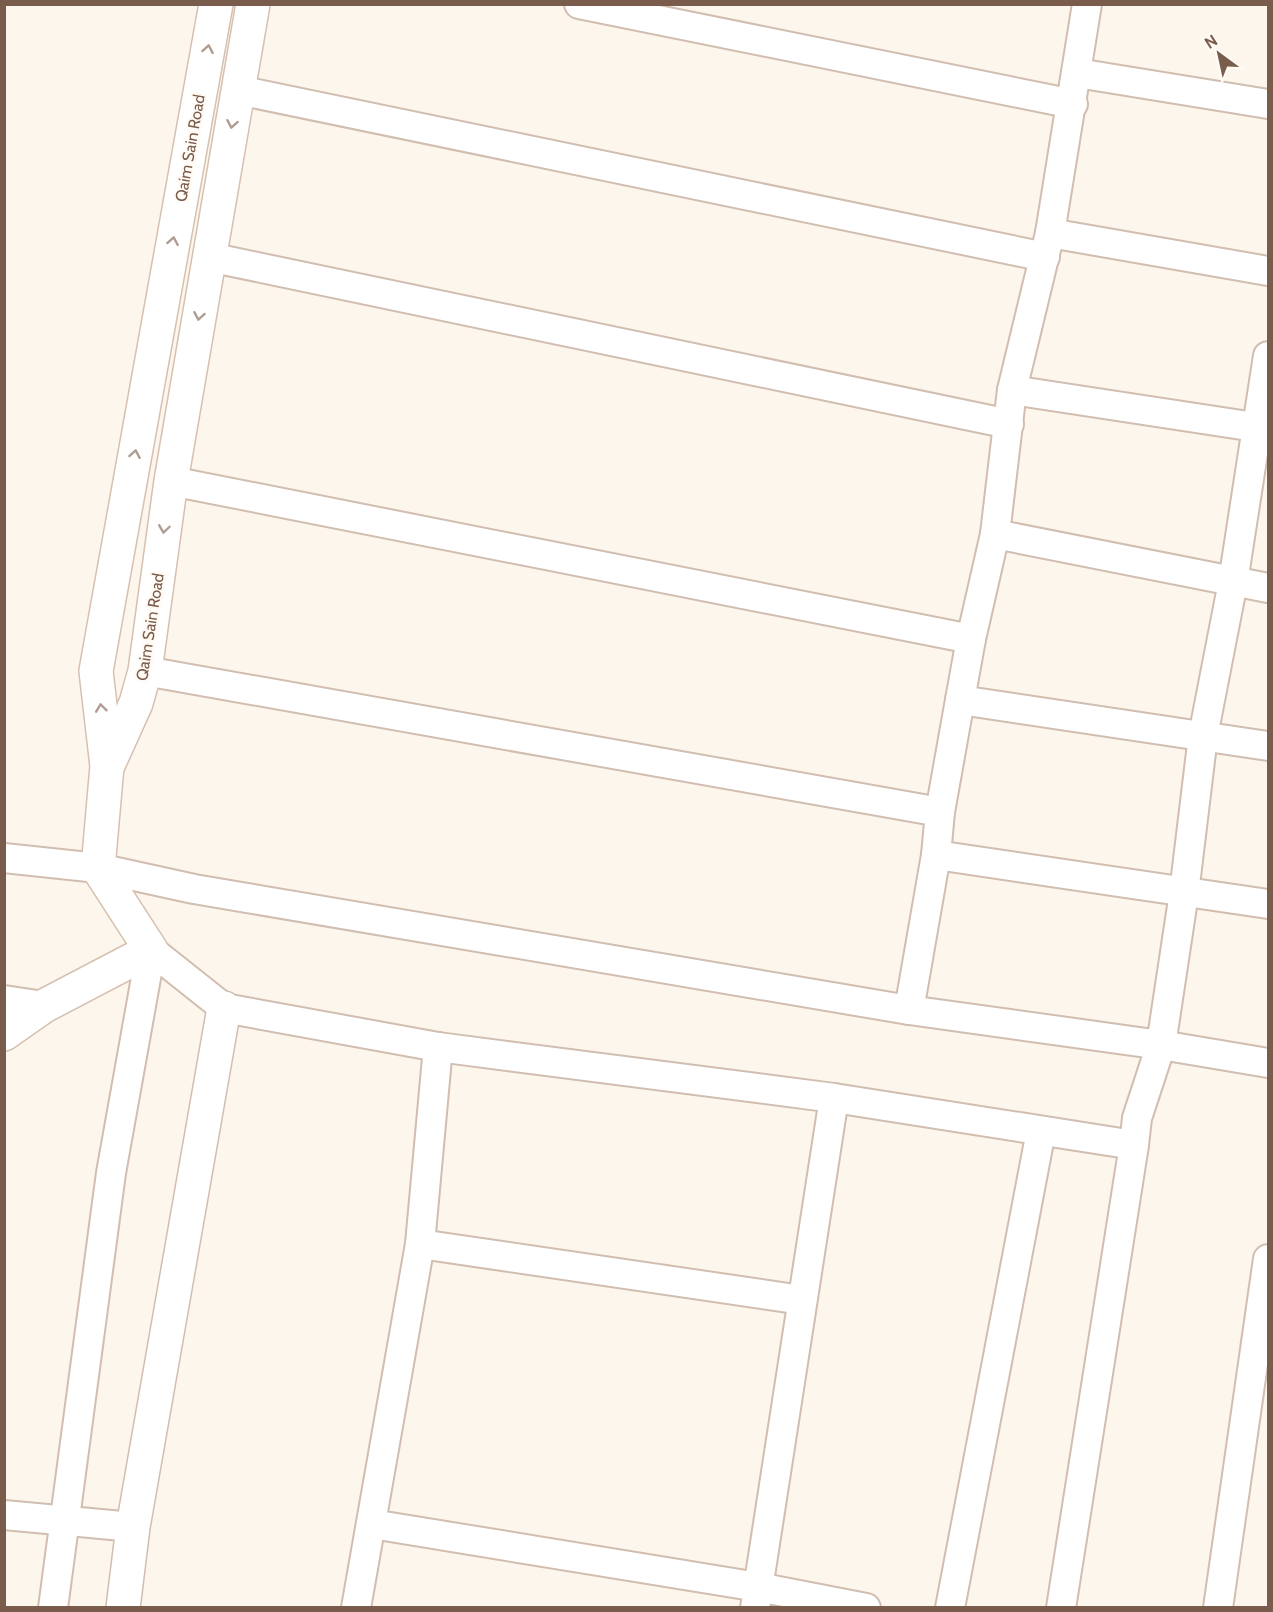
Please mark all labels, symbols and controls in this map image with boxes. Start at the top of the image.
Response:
north arrow [1189,24,1249,84]
text: N [1201,31,1221,53]
one-way arrow [201,45,214,55]
street label: Qaim Sain Road [171,93,209,203]
one-way arrow [226,119,239,129]
one-way arrow [166,237,179,247]
one-way arrow [193,311,206,321]
one-way arrow [128,449,141,459]
one-way arrow [158,525,171,534]
street label: Qaim Sain Road [132,572,168,682]
one-way arrow [95,704,107,713]

